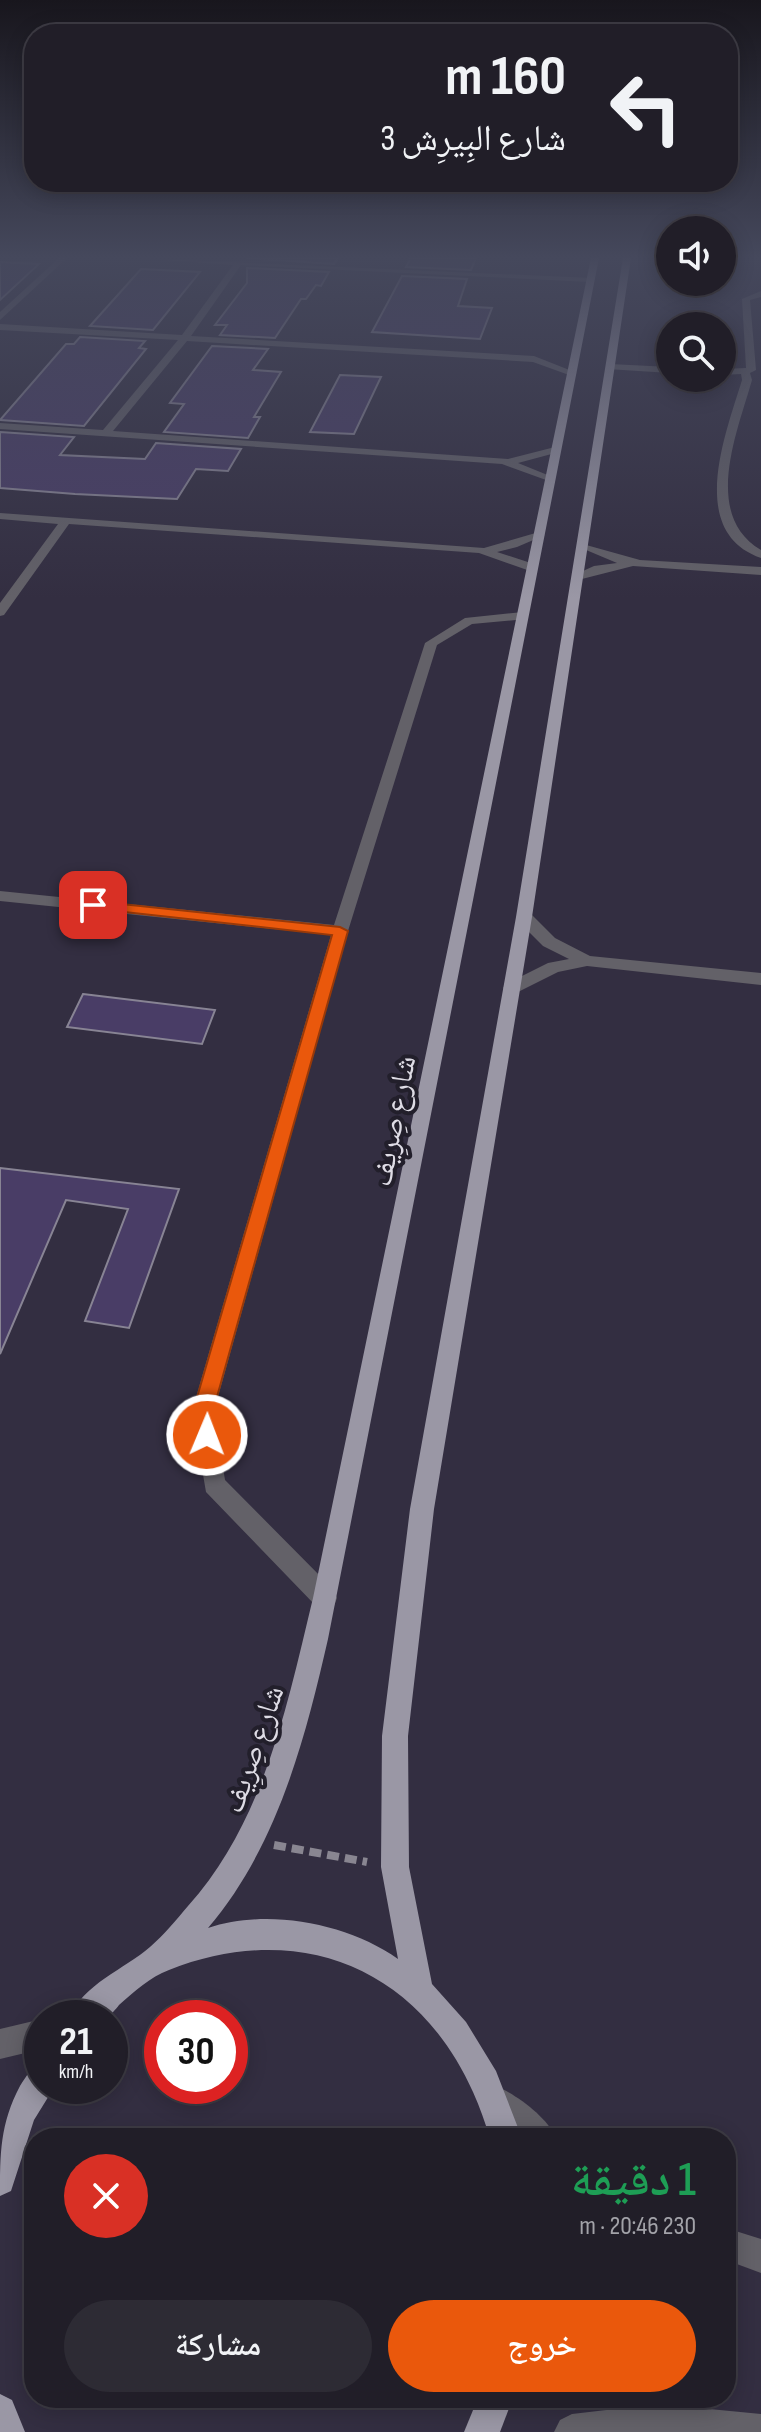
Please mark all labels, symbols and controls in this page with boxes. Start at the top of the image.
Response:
text: 160 m [445,44,566,111]
icon: left [594,56,698,160]
text: شارع البِيرِش 3 [380,118,566,161]
map controls [656,216,736,392]
button: sound [656,216,736,296]
button: search [656,312,736,392]
pin [59,871,127,939]
icon: arrive [71,883,115,927]
street label: شارع صِرِيف [364,1053,427,1190]
position arrow [165,1393,249,1477]
street label: شارع صِرِيف [215,1681,295,1819]
speed limit sign: 30 [144,2000,248,2104]
text: 21 [59,2018,93,2066]
text: km/h [59,2060,93,2084]
text: 1 دقيقة [571,2152,696,2209]
button: close [64,2154,148,2238]
text: 230 m · 20:46 [579,2211,696,2242]
button: مشاركة [64,2300,372,2392]
button: خروج [388,2300,696,2392]

